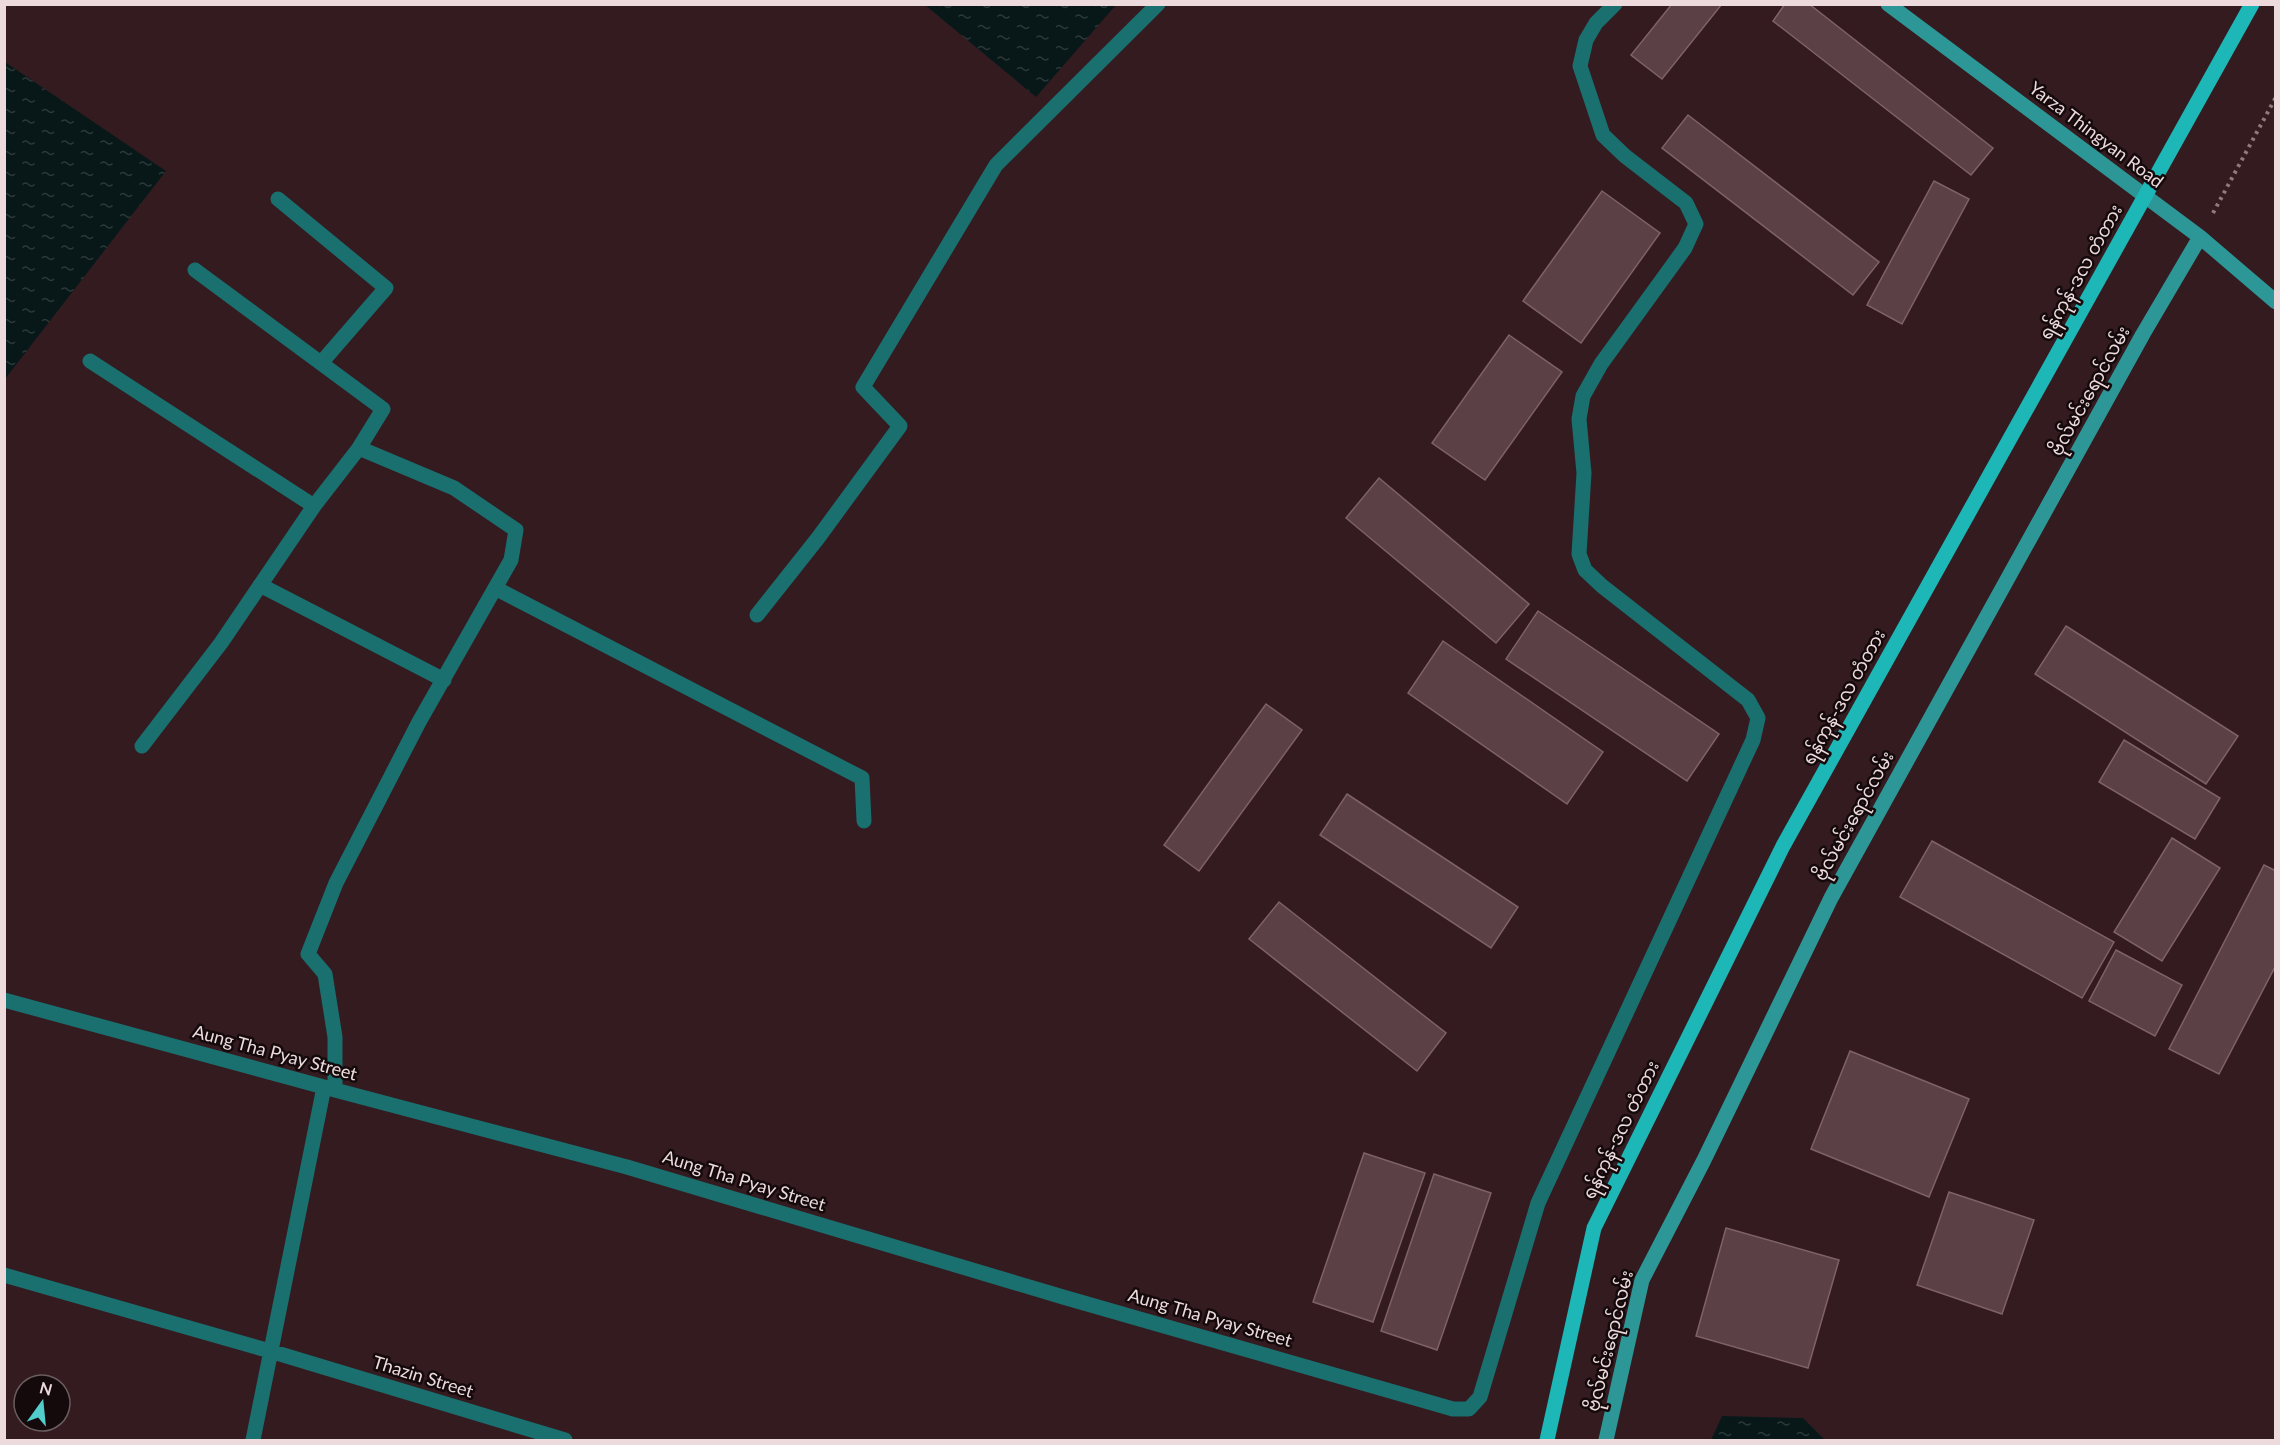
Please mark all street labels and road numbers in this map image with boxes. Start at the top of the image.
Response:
street label: Yarza Thingyan Road [2025,76,2168,192]
street label: ရန်ကုန်-ဒလ တံတား [2033,200,2131,345]
street label: ဗိုလ်မင်းရောင်လမ်း [2043,321,2138,462]
street label: ရန်ကုန်-ဒလ တံတား [1796,625,1894,770]
street label: ဗိုလ်မင်းရောင်လမ်း [1807,746,1902,887]
street label: Aung Tha Pyay Street [191,1020,360,1085]
street label: ရန်ကုန်-ဒလ တံတား [1576,1056,1668,1204]
street label: Aung Tha Pyay Street [660,1145,829,1215]
street label: ဗိုလ်မင်းရောင်လမ်း [1579,1267,1642,1415]
street label: Aung Tha Pyay Street [1126,1283,1295,1351]
street label: Thazin Street [370,1350,477,1402]

